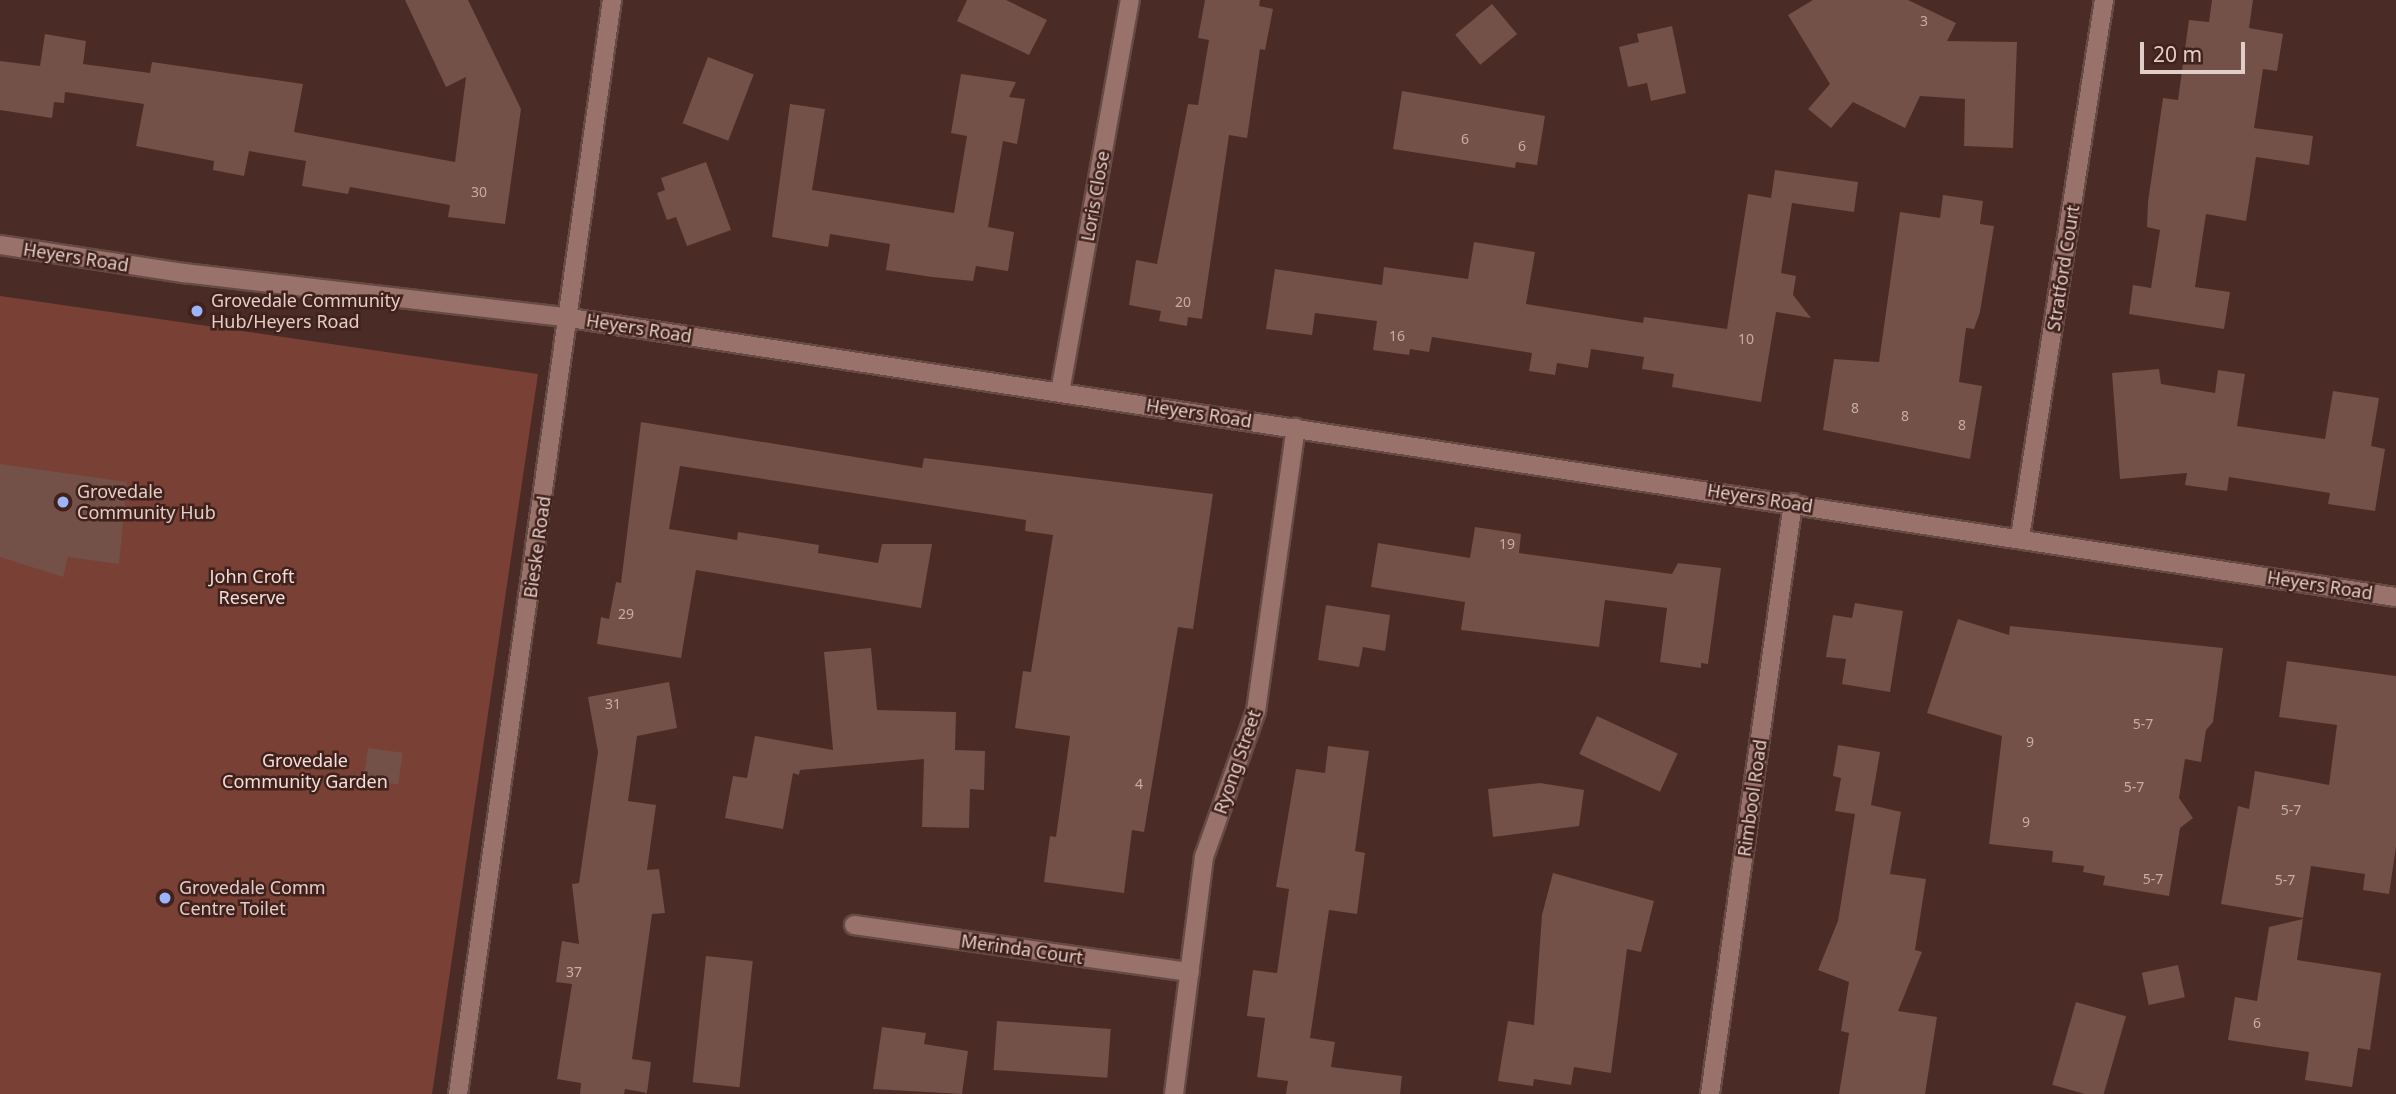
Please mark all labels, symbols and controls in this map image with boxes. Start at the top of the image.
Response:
house number: 3 [1920,13,1928,29]
scale bar [2144,28,2249,72]
text: 20 m [2153,40,2202,68]
house number: 6 [1461,131,1469,147]
house number: 6 [1518,138,1526,154]
street label: Loris Close [1076,149,1114,243]
house number: 30 [471,184,487,200]
street label: Stratford Court [2042,203,2084,333]
street label: Heyers Road [22,238,130,276]
place label: Grovedale Community Hub/Heyers Road [211,290,400,332]
house number: 20 [1175,294,1191,310]
marker: Grovedale Community Hub/Heyers Road [189,303,205,319]
street label: Heyers Road [585,309,693,347]
house number: 16 [1389,328,1405,344]
house number: 10 [1738,331,1754,347]
street label: Heyers Road [1145,394,1253,432]
house number: 8 [1851,400,1859,416]
house number: 8 [1901,408,1909,424]
house number: 8 [1958,417,1966,433]
street label: Heyers Road [1706,479,1814,517]
place label: Grovedale Community Hub [77,481,216,524]
marker: Grovedale Community Hub [55,494,71,510]
street label: Bieske Road [519,495,555,599]
house number: 19 [1499,536,1515,552]
park label: John Croft Reserve [210,566,294,608]
street label: Heyers Road [2266,566,2374,604]
house number: 29 [618,606,634,622]
house number: 31 [605,696,621,712]
street label: Ryong Street [1209,707,1265,817]
house number: 5-7 [2133,716,2153,732]
house number: 9 [2026,734,2034,750]
street label: Rimbool Road [1733,738,1771,858]
park label: Grovedale Community Garden [222,750,388,792]
house number: 4 [1135,776,1143,792]
house number: 5-7 [2124,779,2144,795]
house number: 5-7 [2281,802,2301,818]
house number: 9 [2022,814,2030,830]
house number: 5-7 [2143,871,2163,887]
house number: 5-7 [2275,872,2295,888]
place label: Grovedale Comm Centre Toilet [179,877,326,920]
marker: Grovedale Comm Centre Toilet [157,890,173,906]
street label: Merinda Court [960,930,1084,968]
house number: 37 [566,964,582,980]
house number: 6 [2253,1015,2261,1031]

